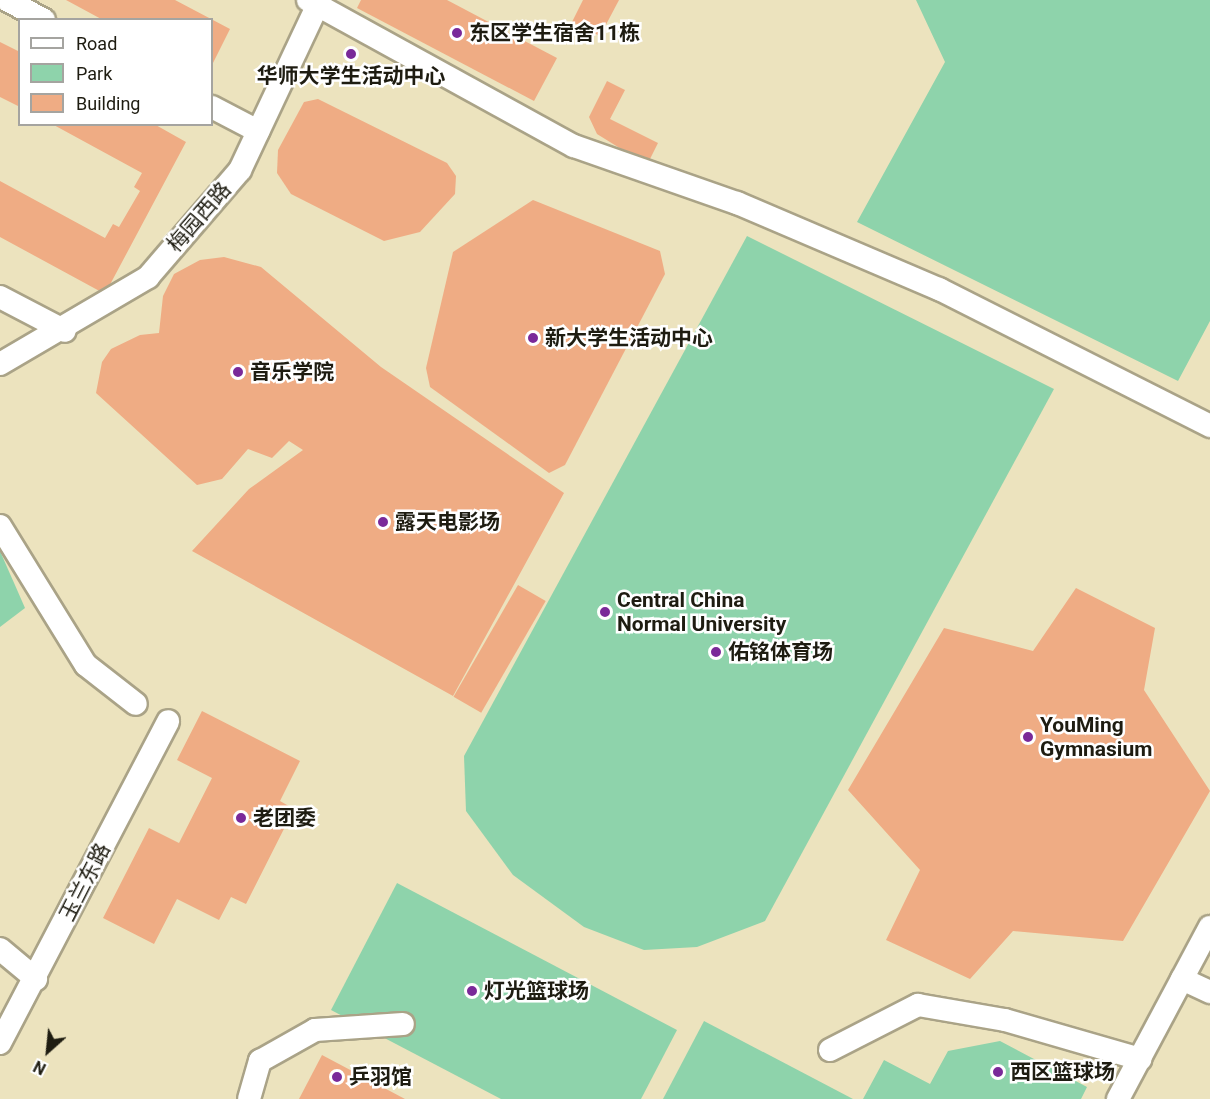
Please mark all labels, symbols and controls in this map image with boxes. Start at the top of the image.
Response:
legend [18,18,213,126]
place label: 东区学生宿舍11栋 [469,20,640,46]
marker: 东区学生宿舍11栋 [450,26,464,40]
text: Road [76,33,117,54]
marker: 华师大学生活动中心 [344,47,358,61]
text: Park [76,63,112,84]
place label: 华师大学生活动中心 [257,63,445,89]
text: Building [76,93,140,114]
street label: 梅园西路 [162,177,236,257]
place label: 新大学生活动中心 [545,325,713,351]
marker: 新大学生活动中心 [526,331,540,345]
place label: 音乐学院 [250,359,334,385]
marker: 音乐学院 [231,365,245,379]
place label: 露天电影场 [395,509,500,535]
marker: 露天电影场 [376,515,390,529]
place label: Central China Normal University [617,587,786,637]
marker: Central China Normal University [598,605,612,619]
place label: 佑铭体育场 [728,639,833,665]
marker: 佑铭体育场 [709,645,723,659]
place label: YouMing Gymnasium [1040,712,1152,762]
marker: YouMing Gymnasium [1021,730,1035,744]
place label: 老团委 [253,805,316,831]
marker: 老团委 [234,811,248,825]
street label: 玉兰东路 [55,839,115,925]
place label: 灯光篮球场 [484,978,589,1004]
marker: 灯光篮球场 [465,984,479,998]
north arrow [18,1021,78,1081]
text: N [30,1056,49,1079]
place label: 西区篮球场 [1010,1059,1115,1085]
place label: 乒羽馆 [349,1064,412,1090]
marker: 西区篮球场 [991,1065,1005,1079]
marker: 乒羽馆 [330,1070,344,1084]

